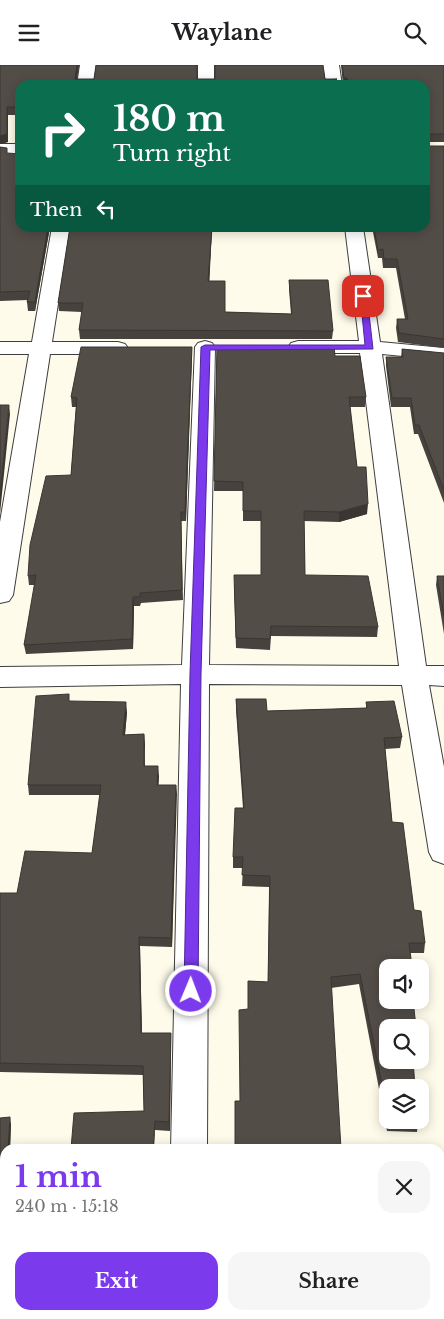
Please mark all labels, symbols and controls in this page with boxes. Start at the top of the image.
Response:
icon: menu [15,19,43,47]
text: Waylane [172,19,272,46]
icon: search [401,19,429,47]
text: 180 m [113,97,225,140]
icon: right [30,100,95,165]
text: Turn right [113,140,231,167]
icon: left [92,195,120,223]
text: Then [30,198,82,221]
pin [342,275,384,317]
icon: arrive [349,282,377,310]
map controls [379,959,429,1129]
button: sound [379,959,429,1009]
position arrow [164,964,216,1016]
button: search [379,1019,429,1069]
button: layers [379,1079,429,1129]
text: 1 min [15,1158,102,1195]
button: close [378,1161,430,1213]
text: 240 m · 15:18 [15,1196,119,1216]
button: Exit [15,1252,218,1310]
button: Share [228,1252,430,1310]

